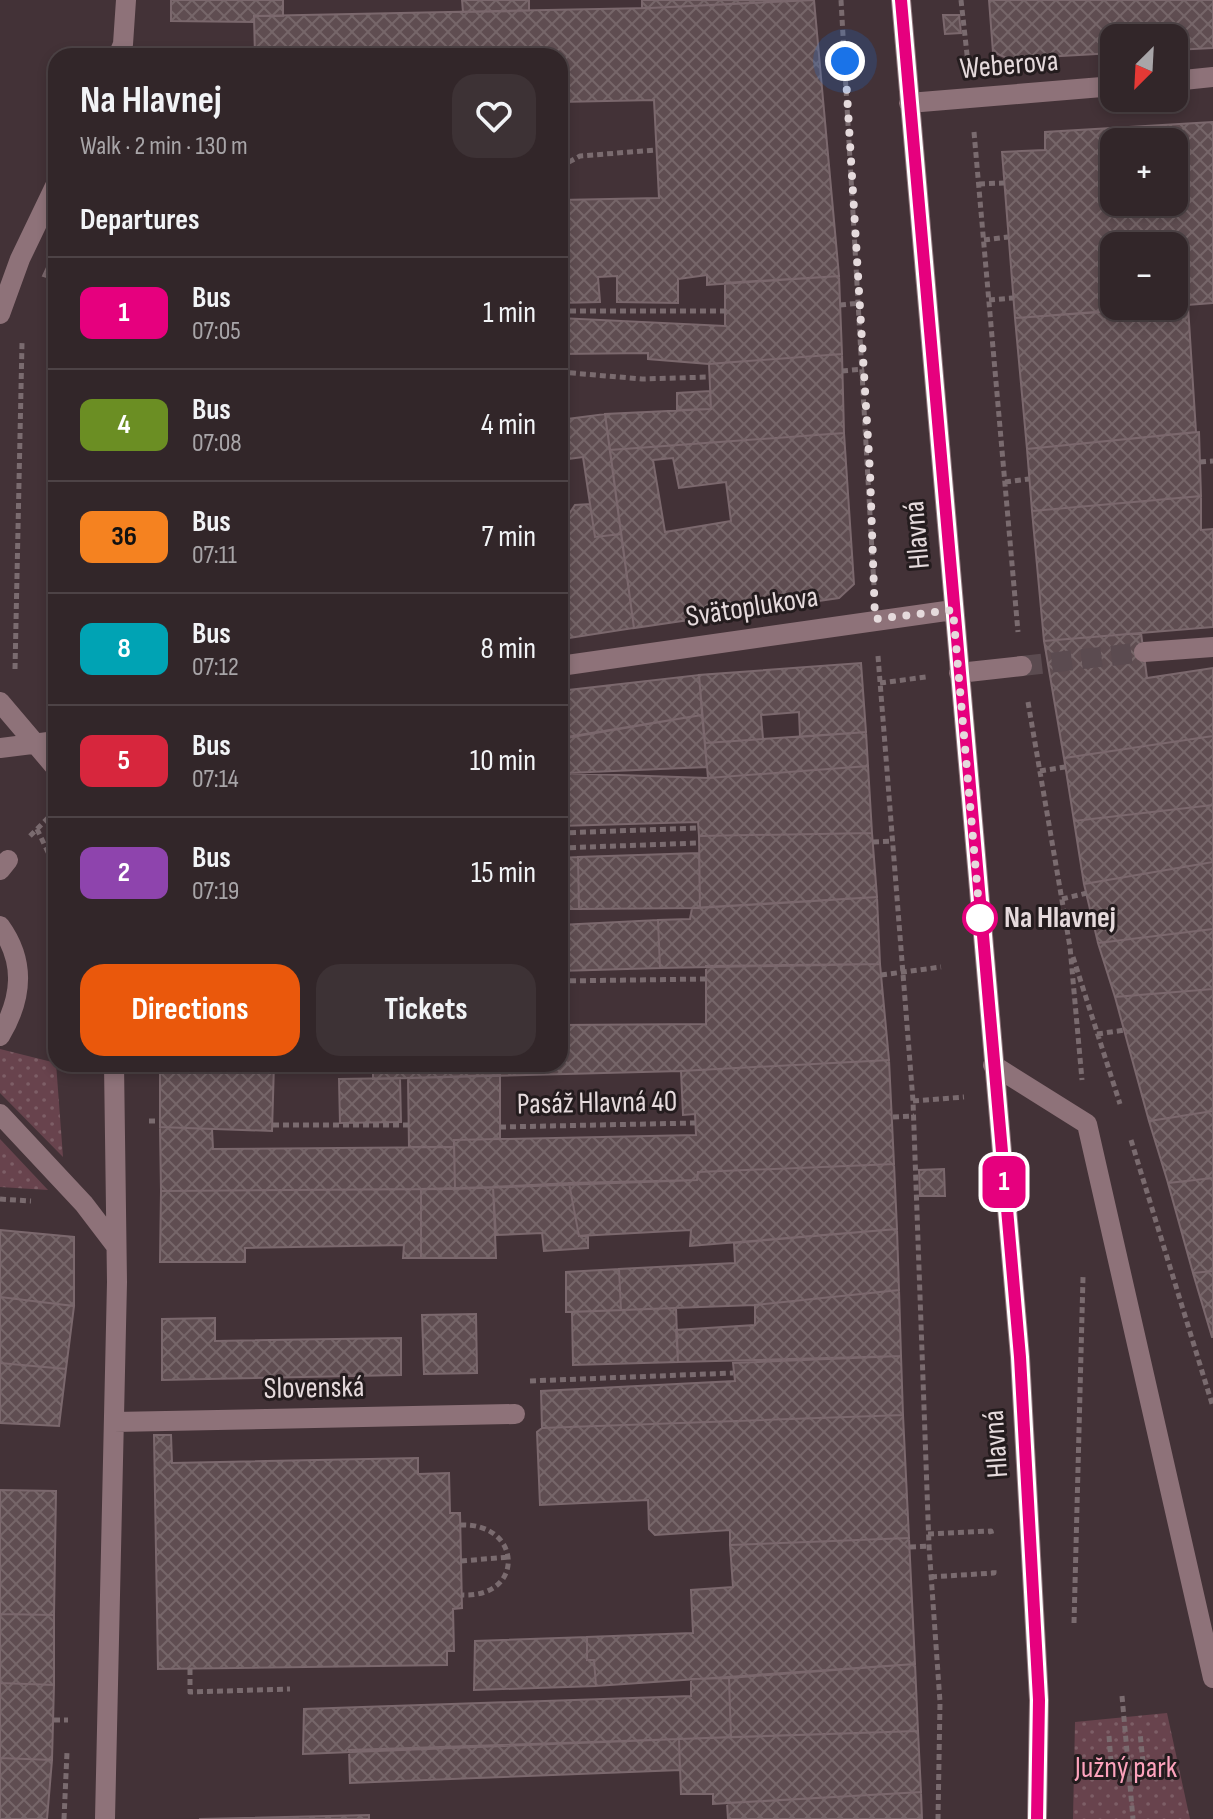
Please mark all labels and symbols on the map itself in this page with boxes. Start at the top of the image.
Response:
north arrow [1100,24,1188,112]
your location [825,41,865,81]
street label: Weberova [958,43,1060,87]
street label: Hlavná [896,499,938,571]
street label: Svätoplukova [683,579,821,635]
place label: Na Hlavnej [1004,900,1116,936]
marker: Na Hlavnej [963,901,997,935]
street label: Pasáž Hlavná 40 [516,1084,678,1122]
line badge: 1 [978,1156,1030,1208]
street label: Slovenská [263,1369,365,1407]
street label: Hlavná [976,1409,1016,1479]
park label: Južný park [1074,1750,1178,1786]

